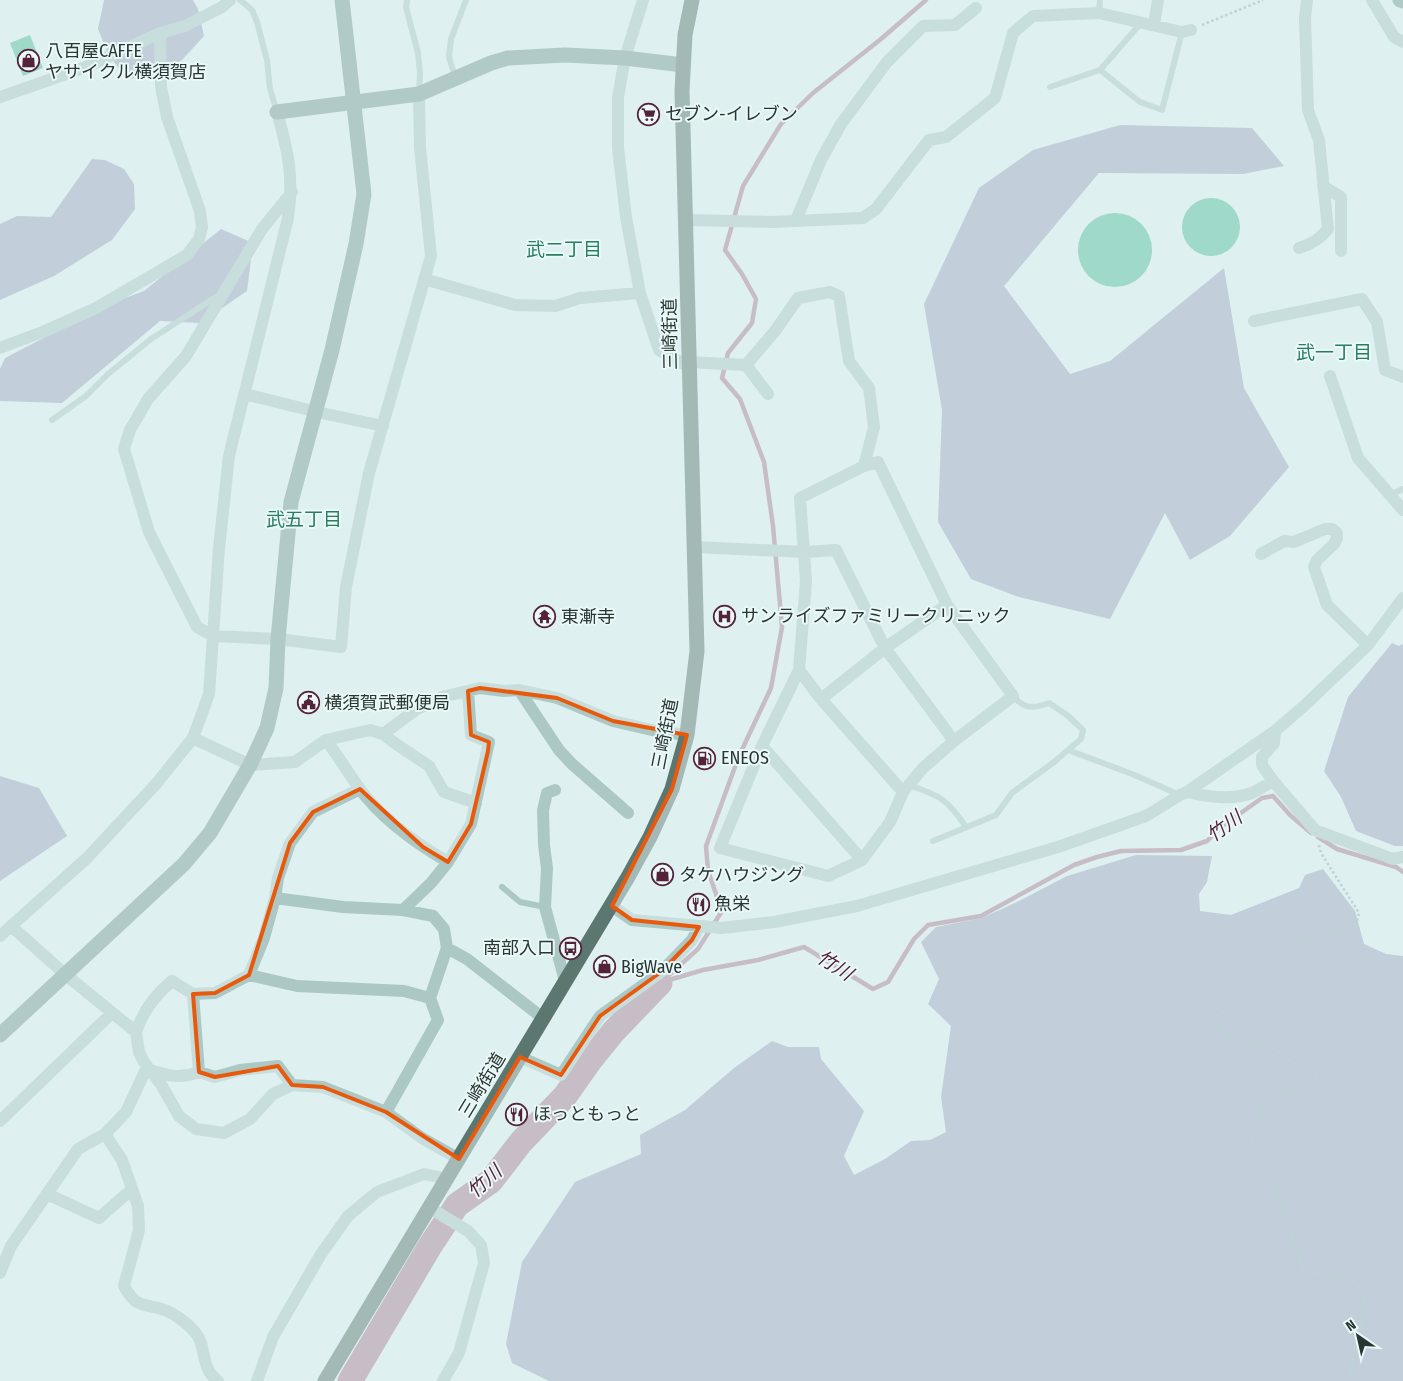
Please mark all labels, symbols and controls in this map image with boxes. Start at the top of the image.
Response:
place label: 八百屋CAFFE ヤサイクル横須賀店 [45,40,206,83]
shop icon: 八百屋CAFFE ヤサイクル横須賀店 [17,49,41,73]
supermarket icon: セブン-イレブン [637,102,661,126]
place label: セブン-イレブン [665,103,798,125]
district label: 武二丁目 [526,238,602,261]
street label: 三崎街道 [658,298,682,370]
district label: 武一丁目 [1296,341,1372,364]
district label: 武五丁目 [266,508,342,531]
hospital icon: サンライズファミリークリニック [713,604,737,628]
temple icon: 東漸寺 [533,605,557,629]
place label: サンライズファミリークリニック [741,605,1010,627]
place label: 東漸寺 [561,606,615,628]
public building icon: 横須賀武郵便局 [296,691,320,715]
place label: 横須賀武郵便局 [324,692,450,714]
street label: 三崎街道 [647,697,683,771]
fuel station icon: ENEOS [693,746,717,770]
place label: ENEOS [721,747,769,769]
water label: 竹川 [1202,805,1248,847]
shop icon: タケハウジング [651,863,675,887]
place label: タケハウジング [679,864,804,886]
restaurant icon: 魚栄 [686,892,710,916]
place label: 魚栄 [714,893,750,915]
bus stop icon: 南部入口 [559,936,583,960]
place label: 南部入口 [483,937,555,959]
water label: 竹川 [813,946,859,986]
shop icon: BigWave [593,955,617,979]
place label: BigWave [621,956,682,978]
street label: 三崎街道 [454,1048,510,1122]
restaurant icon: ほっともっと [505,1102,529,1126]
place label: ほっともっと [533,1103,641,1125]
water label: 竹川 [463,1159,508,1203]
north arrow [1333,1311,1383,1361]
text: N [1343,1316,1359,1335]

